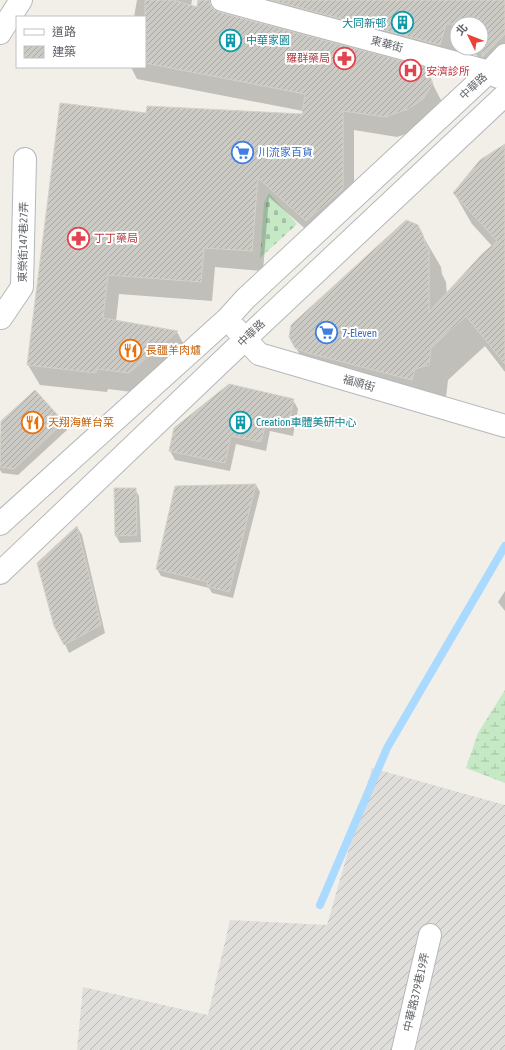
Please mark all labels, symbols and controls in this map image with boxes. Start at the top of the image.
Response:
building icon: 大同新邨 [389,10,415,36]
legend [16,16,146,68]
north arrow [449,16,489,56]
place label: 大同新邨 [342,17,386,29]
text: 北 [454,21,470,37]
text: 道路 [52,25,76,39]
building icon: 中華家園 [217,27,243,53]
place label: 中華家園 [246,34,290,46]
street label: 東華街 [370,34,404,54]
text: 建築 [52,45,76,59]
pharmacy icon: 羅群藥局 [332,45,358,71]
place label: 羅群藥局 [286,52,330,64]
hospital icon: 安濟診所 [397,58,423,84]
place label: 安濟診所 [426,65,470,77]
street label: 中華路 [457,70,489,102]
supermarket icon: 川流家百貨 [230,139,256,165]
place label: 川流家百貨 [258,146,313,158]
street label: 東榮街147巷27弄 [16,201,30,283]
pharmacy icon: 丁丁藥局 [65,225,91,251]
place label: 丁丁藥局 [94,232,138,244]
street label: 中華路 [235,317,267,349]
supermarket icon: 7-Eleven [314,320,340,346]
place label: 7-Eleven [342,327,377,339]
restaurant icon: 長疆羊肉爐 [117,337,143,363]
place label: 長疆羊肉爐 [146,344,201,356]
street label: 福順街 [341,373,377,393]
restaurant icon: 天翔海鮮台菜 [19,409,45,435]
building icon: Creation車體美研中心 [227,409,253,435]
place label: 天翔海鮮台菜 [48,416,114,428]
place label: Creation車體美研中心 [256,416,357,428]
street label: 中華路379巷19弄 [401,951,431,1033]

